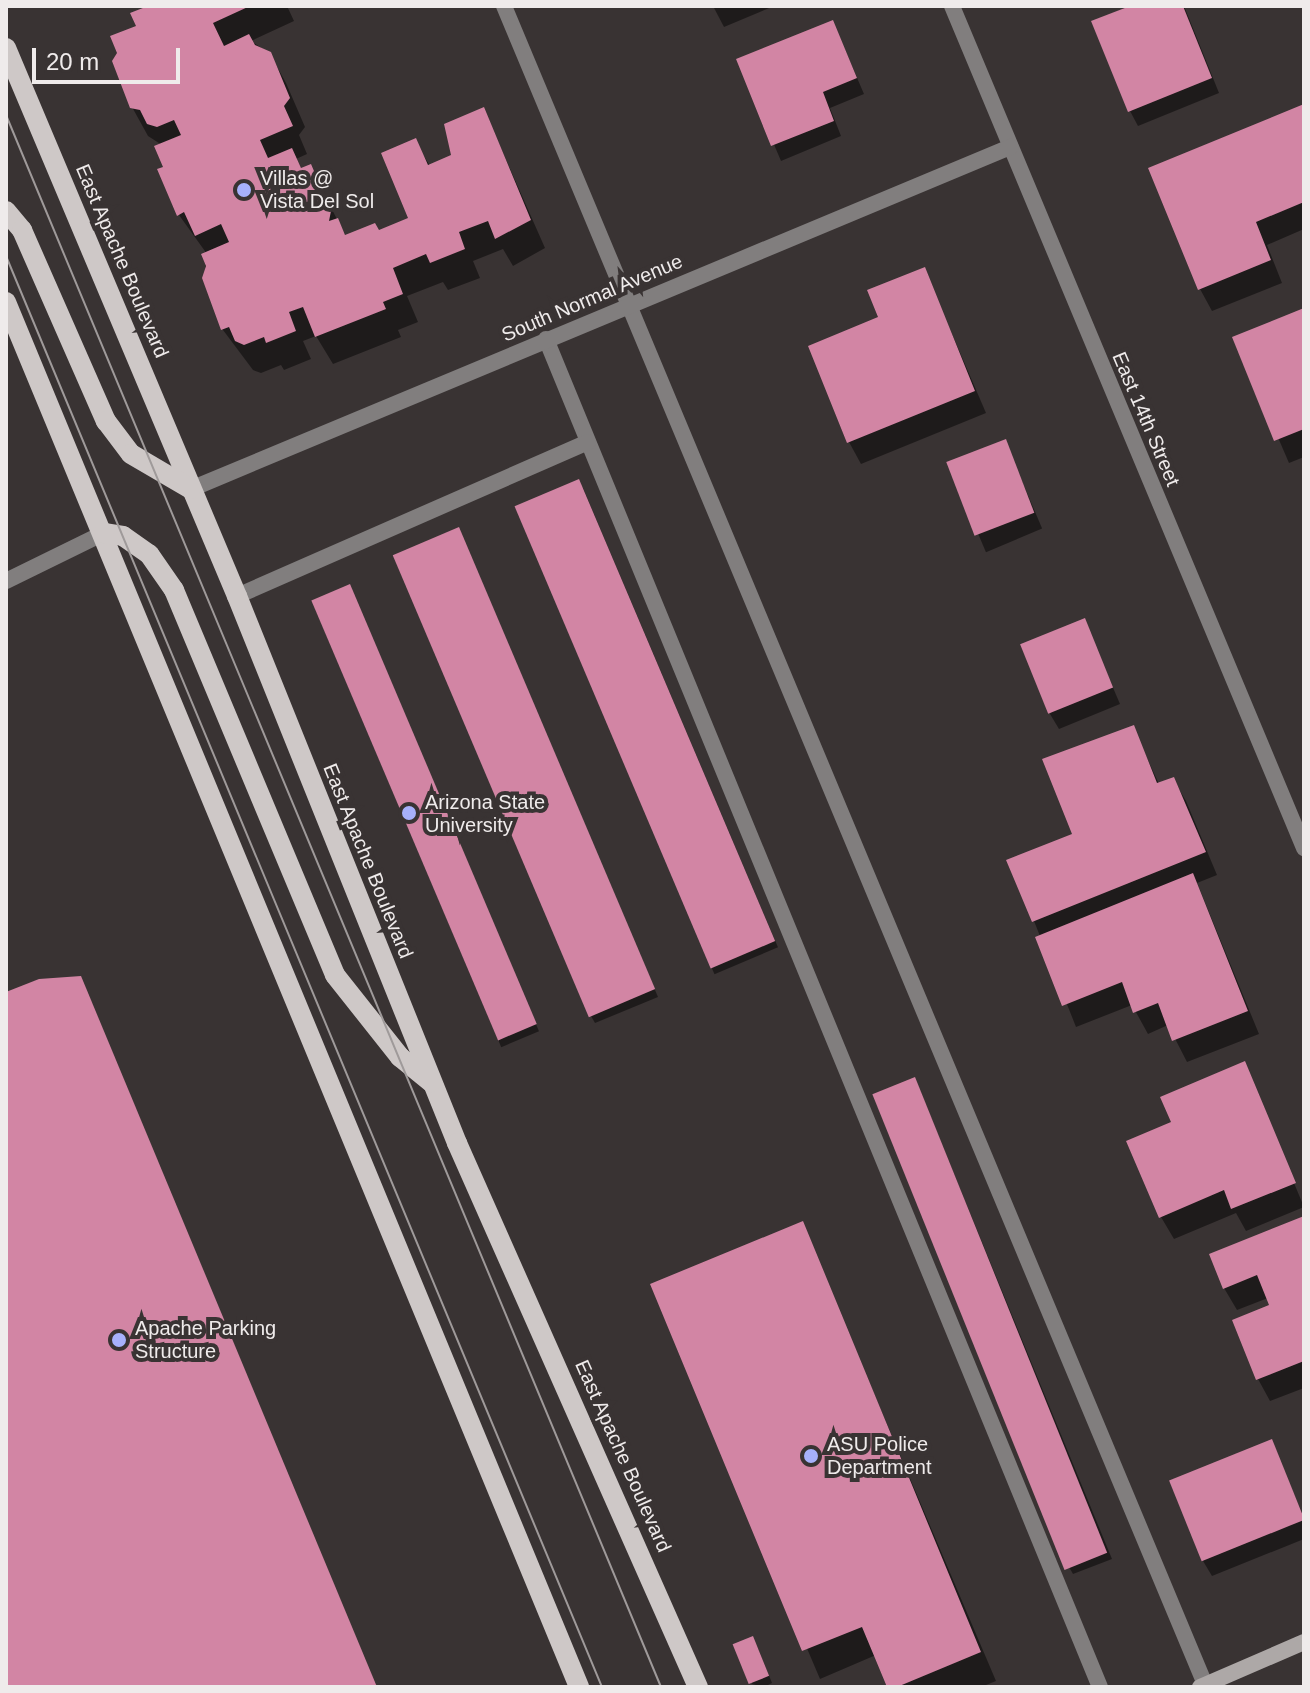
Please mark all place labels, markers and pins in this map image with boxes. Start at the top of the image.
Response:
place label: Villas @ Vista Del Sol [260,166,374,213]
marker: Villas @ Vista Del Sol [235,181,253,199]
place label: Arizona State University [425,790,545,837]
marker: Arizona State University [400,804,418,822]
place label: Apache Parking Structure [135,1316,276,1363]
marker: Apache Parking Structure [110,1331,128,1349]
place label: ASU Police Department [827,1432,931,1479]
marker: ASU Police Department [802,1447,820,1465]

